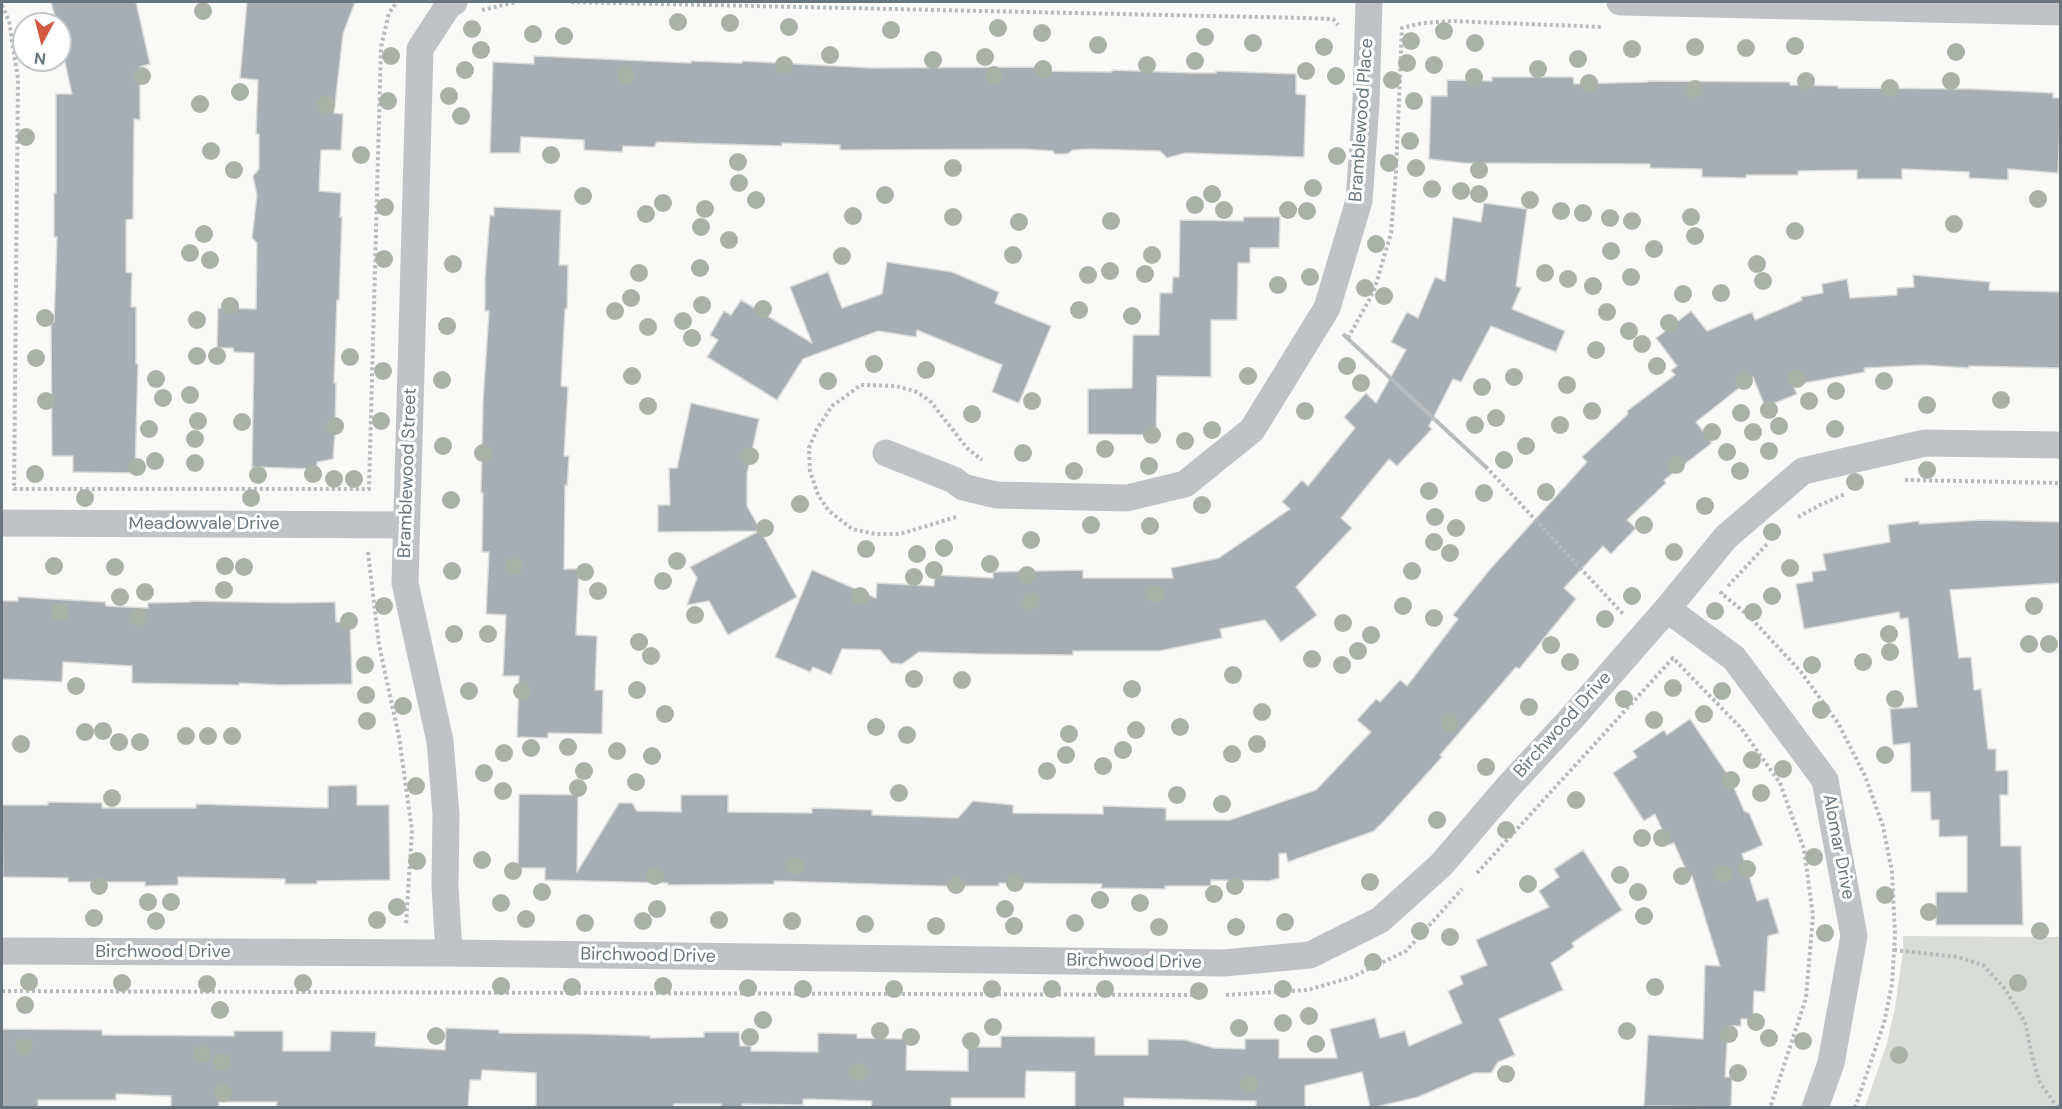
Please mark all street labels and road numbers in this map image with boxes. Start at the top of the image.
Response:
street label: Bramblewood Place [1346,37,1378,203]
street label: Bramblewood Street [394,388,422,558]
street label: Meadowvale Drive [129,513,279,535]
street label: Birchwood Drive [1510,667,1616,783]
street label: Alomar Drive [1817,793,1859,901]
street label: Birchwood Drive [95,941,231,963]
street label: Birchwood Drive [580,944,716,968]
street label: Birchwood Drive [1066,950,1202,974]

